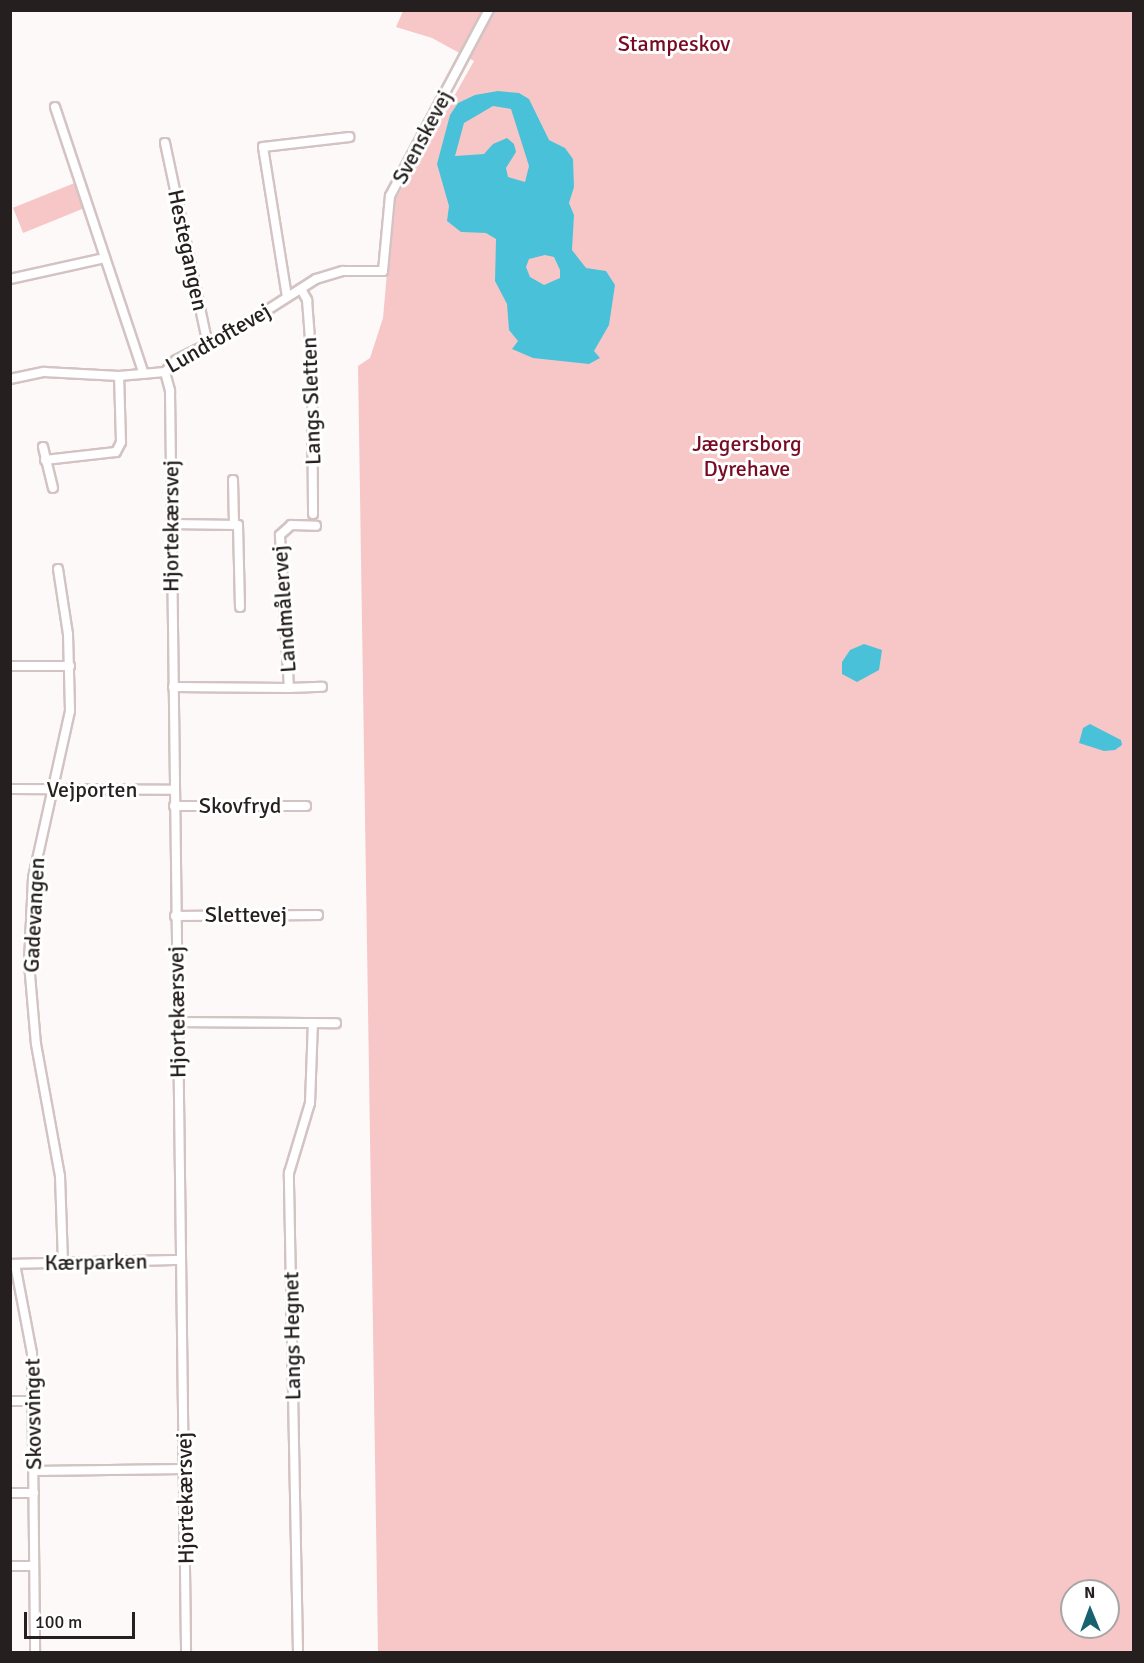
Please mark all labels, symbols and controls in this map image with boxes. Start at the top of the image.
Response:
park label: Stampeskov [618,31,730,57]
street label: Svenskevej [386,86,458,188]
street label: Hestegangen [162,187,214,313]
street label: Lundtoftevej [161,297,275,379]
street label: Langs Sletten [296,336,326,466]
park label: Jægersborg Dyrehave [692,430,802,482]
street label: Hjortekærsvej [158,460,184,592]
street label: Landmålervej [266,544,302,674]
street label: Vejporten [47,777,137,803]
street label: Skovfryd [199,793,281,819]
street label: Gadevangen [18,857,50,973]
street label: Slettevej [205,902,287,928]
street label: Hjortekærsvej [163,946,191,1078]
street label: Kærparken [44,1248,148,1276]
street label: Langs Hegnet [278,1271,306,1401]
street label: Skovsvinget [19,1358,47,1470]
street label: Hjortekærsvej [171,1432,199,1564]
north arrow [1060,1579,1120,1639]
text: N [1084,1583,1095,1603]
scale bar [27,1600,138,1638]
text: 100 m [35,1611,82,1633]

